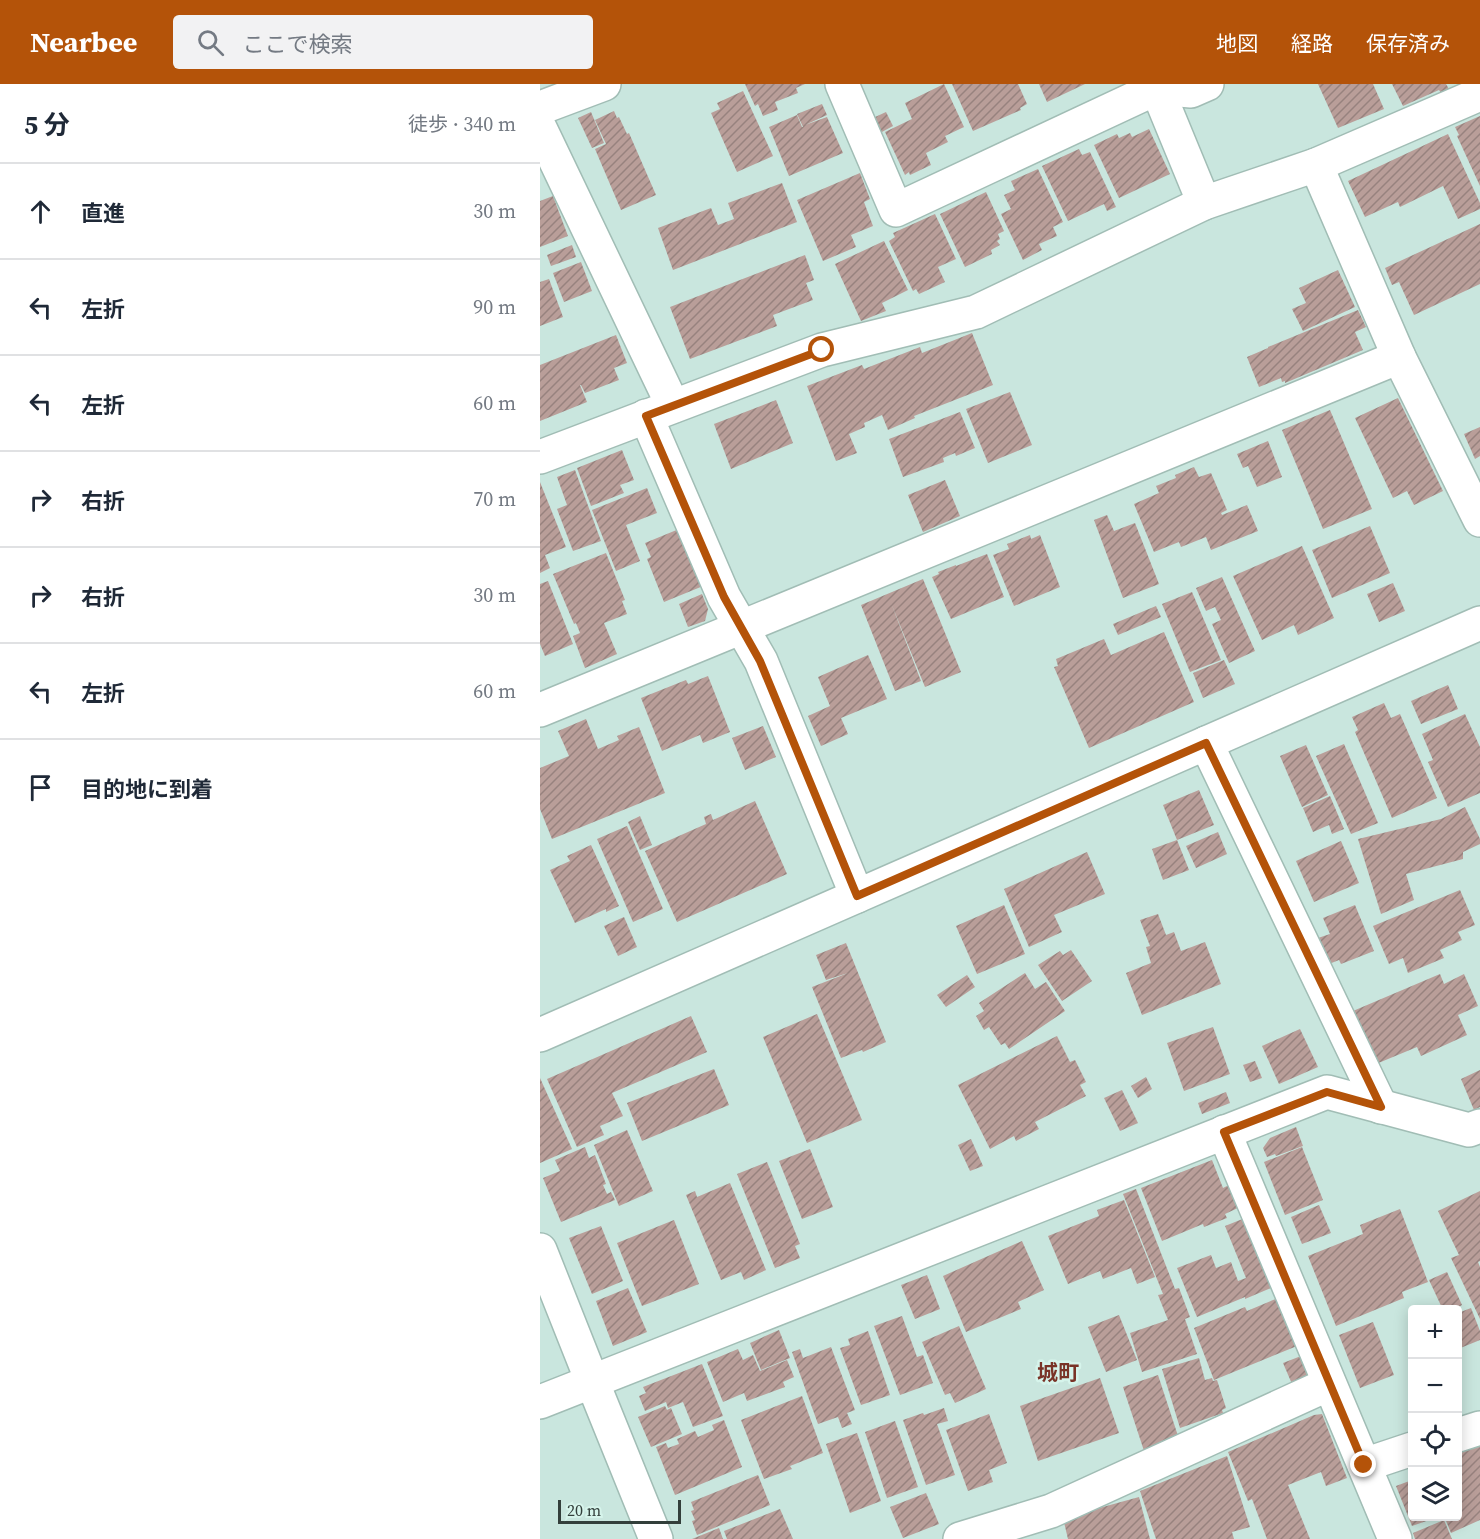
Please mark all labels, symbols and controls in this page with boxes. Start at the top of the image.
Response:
search box [173,15,593,69]
text: Nearbee [30,23,137,61]
icon: search [194,26,227,59]
text: ここで検索 [242,29,352,59]
text: 地図 [1216,29,1258,58]
text: 経路 [1291,29,1333,58]
text: 保存済み [1366,29,1450,58]
text: 5 分 [24,107,70,143]
text: 徒歩 · 340 m [408,110,516,138]
icon: ahead [24,195,57,228]
text: 30 m [473,197,516,225]
text: 直進 [81,198,125,228]
icon: left [24,291,57,324]
text: 90 m [473,293,516,321]
text: 左折 [81,294,125,324]
route start [808,336,834,362]
icon: left [24,387,57,420]
text: 60 m [473,389,516,417]
text: 左折 [81,390,125,420]
icon: right [24,483,57,516]
text: 70 m [473,485,516,513]
text: 右折 [81,486,125,516]
icon: right [24,579,57,612]
text: 30 m [473,581,516,609]
text: 右折 [81,582,125,612]
icon: left [24,675,57,708]
text: 60 m [473,677,516,705]
text: 左折 [81,678,125,708]
icon: arrive [24,771,57,804]
text: 目的地に到着 [81,774,213,804]
map controls [1408,1305,1462,1521]
button: + [1408,1305,1462,1359]
district label: 城町 [1037,1358,1079,1387]
button: − [1408,1359,1462,1413]
button: locate [1408,1413,1462,1467]
route end [1350,1451,1376,1477]
button: layers [1408,1467,1462,1521]
scale bar [558,1497,681,1524]
text: 20 m [567,1499,601,1521]

